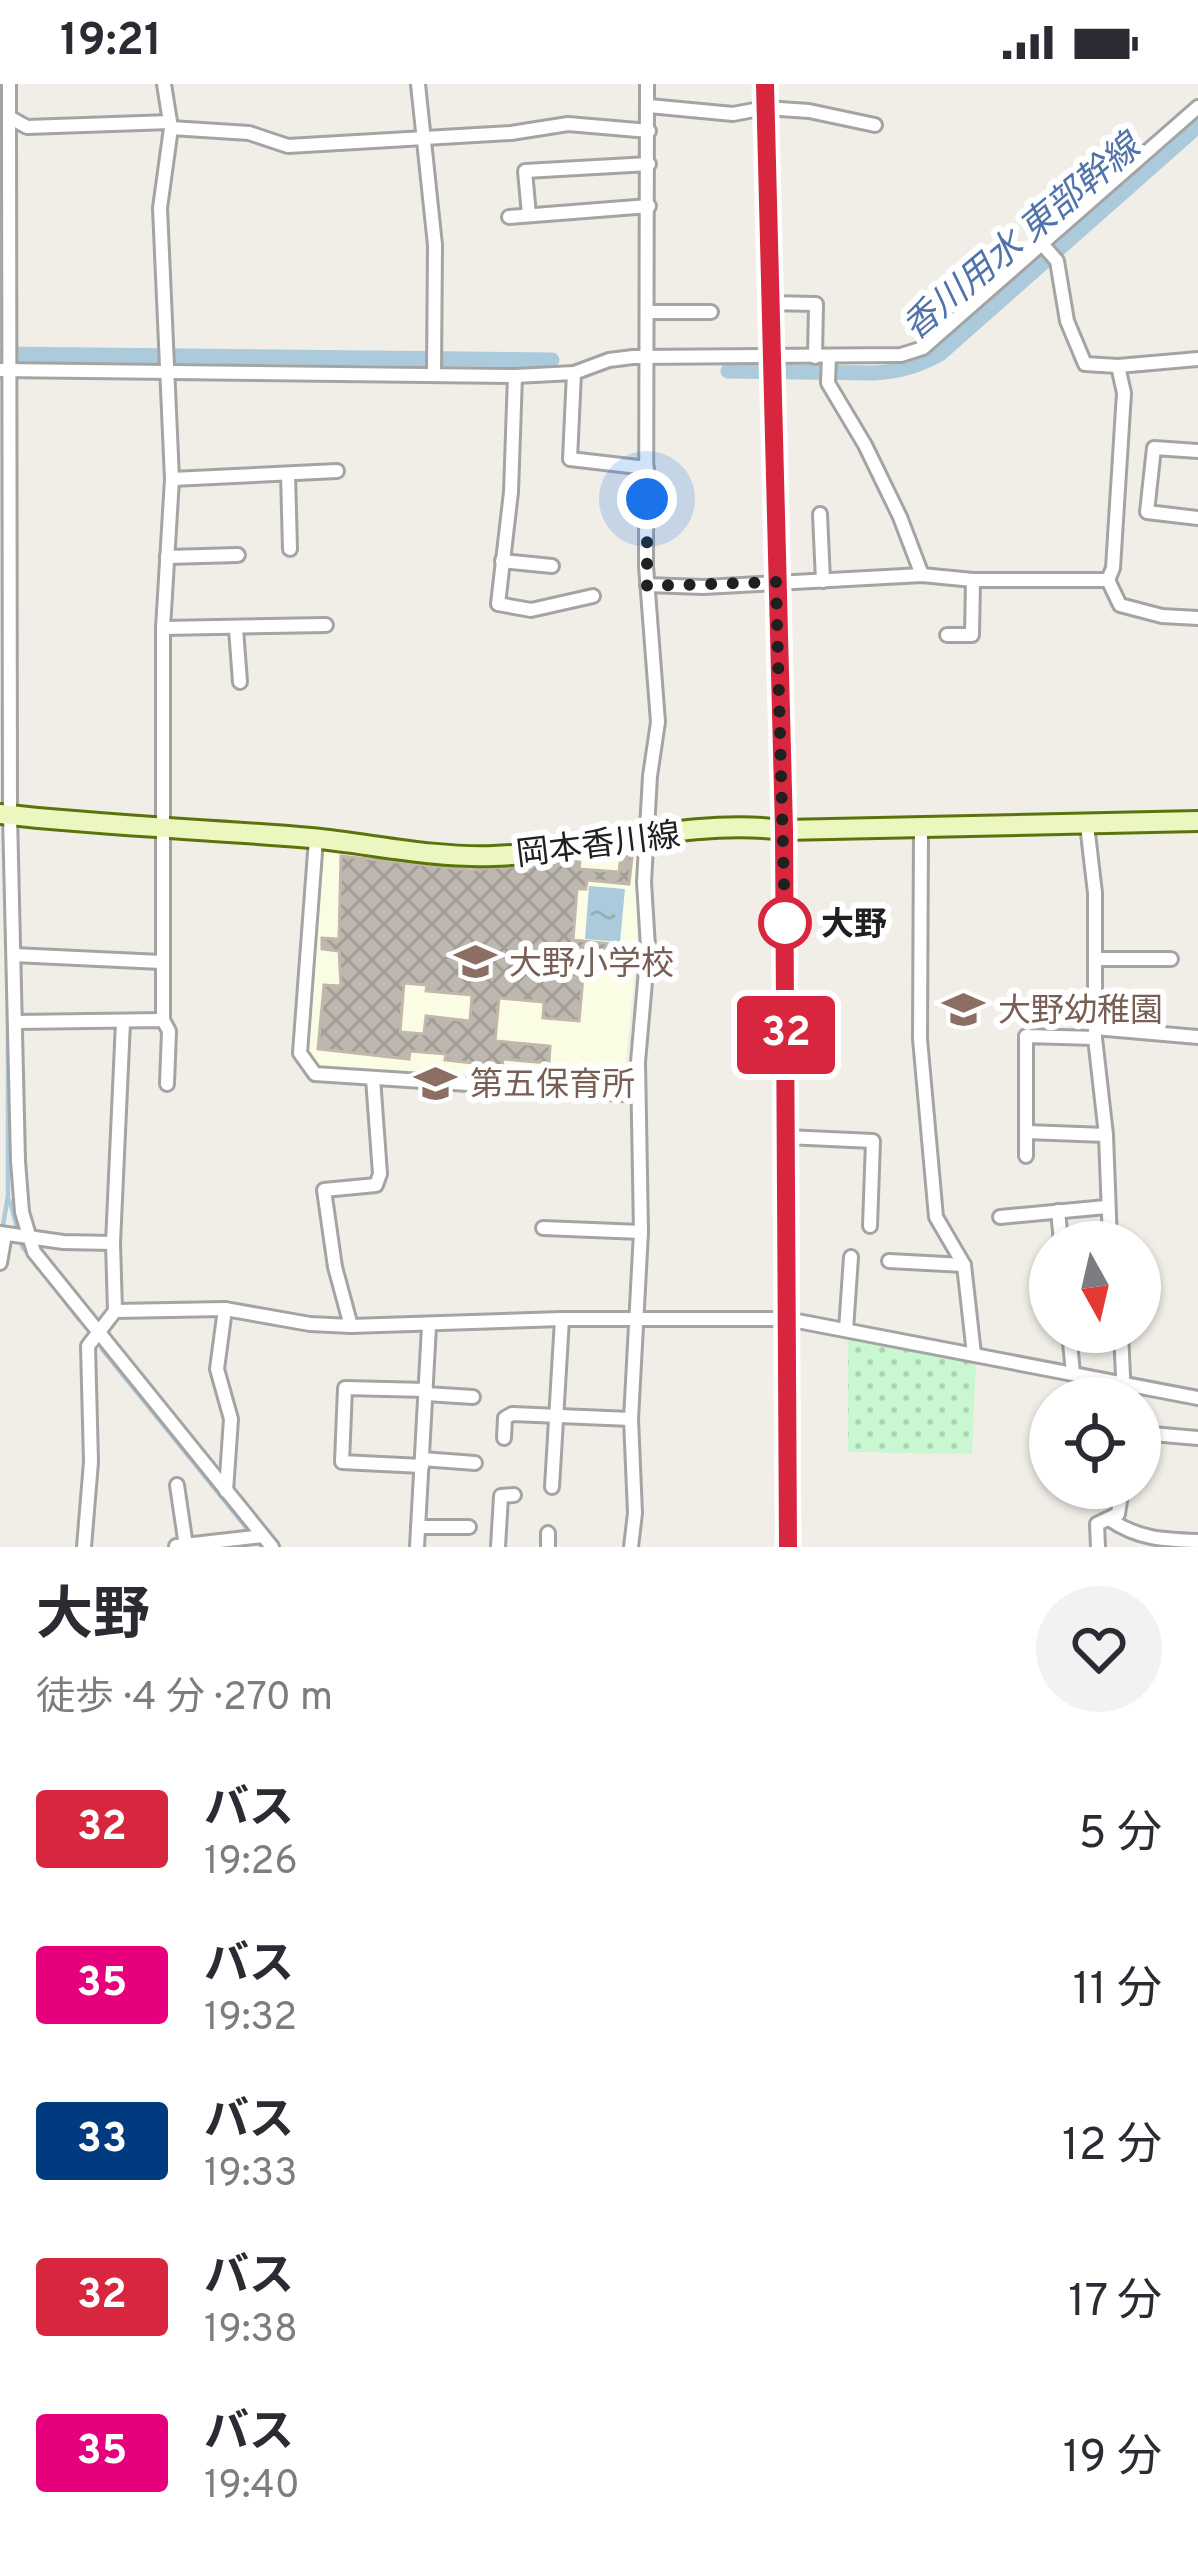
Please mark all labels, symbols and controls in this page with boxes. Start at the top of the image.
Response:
text: 19:21 [60,14,162,71]
water label: 香川用水 東部幹線 [894,124,1154,352]
your location [617,469,677,529]
street label: 岡本香川線 [514,816,683,878]
marker: 大野 [760,898,810,948]
place label: 大野 [821,906,887,948]
school or university icon: 大野小学校 [452,939,498,985]
place label: 大野小学校 [509,945,674,987]
school or university icon: 大野幼稚園 [941,986,987,1032]
place label: 大野幼稚園 [998,992,1163,1034]
line badge: 32 [732,996,840,1074]
text: 32 [761,1008,811,1061]
school or university icon: 第五保育所 [413,1060,459,1106]
place label: 第五保育所 [470,1066,635,1108]
north arrow [1029,1221,1161,1353]
map controls [1029,1221,1161,1509]
button: locate [1029,1377,1161,1509]
text: 大野 [36,1583,150,1655]
button: heart [1036,1586,1162,1712]
text: 徒歩 · 4 分 · 270 m [36,1675,333,1724]
text: バス [204,1782,294,1839]
text: 32 [77,1802,127,1855]
text: 5 分 [1078,1807,1162,1864]
text: 19:26 [204,1839,298,1888]
text: バス [204,1938,294,1995]
text: 35 [77,1958,127,2011]
text: 11 分 [1073,1963,1162,2020]
text: 19:32 [204,1995,297,2044]
text: バス [204,2094,294,2151]
text: 33 [77,2114,127,2167]
text: 12 分 [1062,2119,1162,2176]
text: 19:33 [204,2151,298,2200]
text: バス [204,2250,294,2307]
text: 32 [77,2270,127,2323]
text: 17 分 [1068,2275,1162,2332]
text: 19:38 [204,2307,298,2356]
text: バス [204,2406,294,2463]
text: 35 [77,2426,127,2479]
text: 19 分 [1063,2431,1162,2488]
text: 19:40 [204,2463,300,2512]

